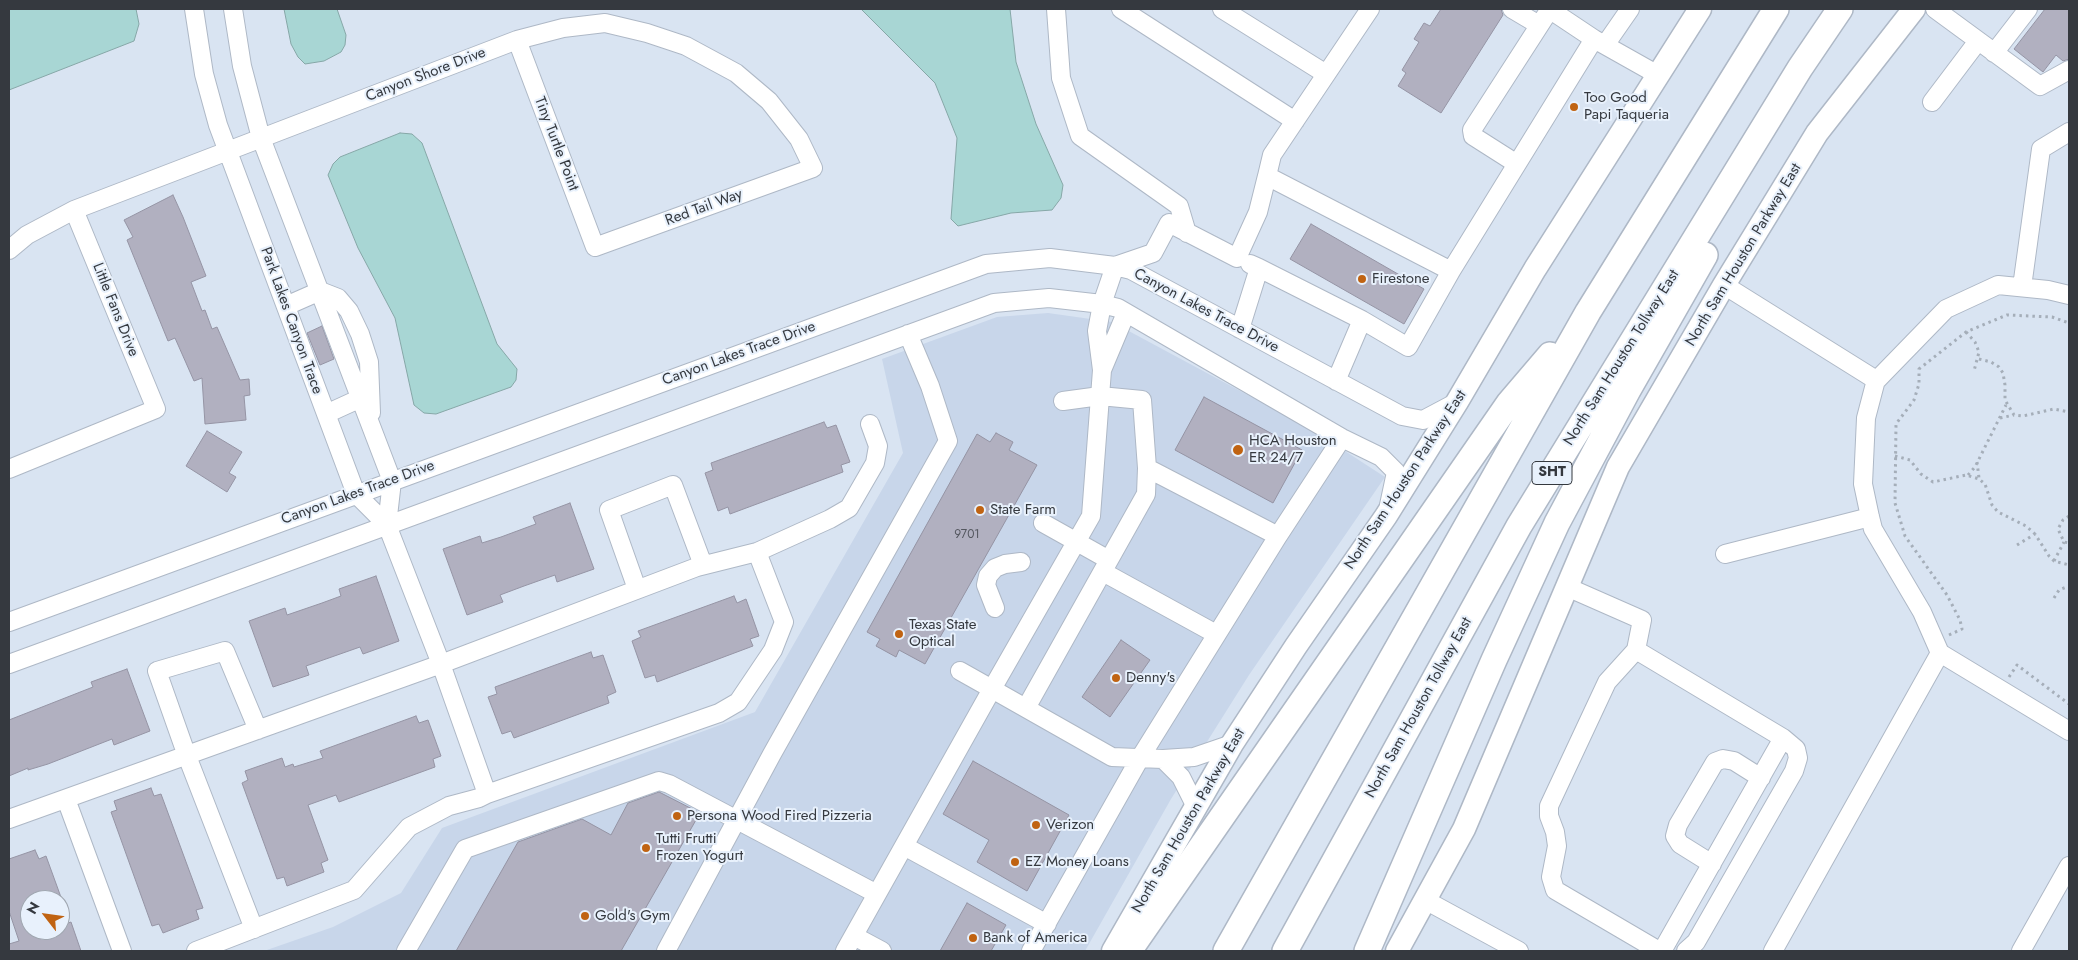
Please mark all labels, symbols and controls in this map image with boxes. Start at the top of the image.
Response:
street label: Canyon Shore Drive [363,44,489,106]
place label: Too Good Papi Taqueria [1584,89,1669,124]
street label: Tiny Turtle Point [530,94,582,194]
marker: Too Good Papi Taqueria [1568,101,1580,113]
street label: North Sam Houston Parkway East [1682,160,1806,350]
street label: Red Tail Way [663,186,745,230]
street label: Park Lakes Canyon Trace [256,245,326,397]
street label: Little Fans Drive [88,260,142,360]
street label: Canyon Lakes Trace Drive [1130,265,1282,357]
street label: North Sam Houston Tollway East [1560,267,1684,449]
place label: Firestone [1372,270,1429,288]
marker: Firestone [1356,273,1368,285]
street label: Canyon Lakes Trace Drive [660,318,818,390]
street label: North Sam Houston Parkway East [1341,387,1471,573]
place label: HCA Houston ER 24/7 [1249,432,1337,467]
marker: HCA Houston ER 24/7 [1231,443,1245,457]
street label: Canyon Lakes Trace Drive [279,457,437,529]
road number: SHT [1532,462,1572,484]
place label: State Farm [990,501,1056,519]
marker: State Farm [974,504,986,516]
house number: 9701 [954,528,980,542]
street label: North Sam Houston Tollway East [1362,615,1476,801]
place label: Texas State Optical [909,616,976,651]
marker: Texas State Optical [893,628,905,640]
place label: Denny's [1126,669,1175,687]
marker: Denny's [1110,672,1122,684]
street label: North Sam Houston Parkway East [1129,726,1249,916]
place label: Persona Wood Fired Pizzeria [687,807,872,825]
marker: Persona Wood Fired Pizzeria [671,810,683,822]
place label: Verizon [1046,816,1094,834]
marker: Verizon [1030,819,1042,831]
place label: Tutti Frutti Frozen Yogurt [656,830,743,865]
marker: Tutti Frutti Frozen Yogurt [640,842,652,854]
place label: EZ Money Loans [1025,853,1129,871]
marker: EZ Money Loans [1009,856,1021,868]
north arrow [20,890,70,940]
text: N [21,898,44,918]
place label: Gold's Gym [595,907,670,925]
marker: Gold's Gym [579,910,591,922]
place label: Bank of America [983,929,1087,947]
marker: Bank of America [967,932,979,944]

